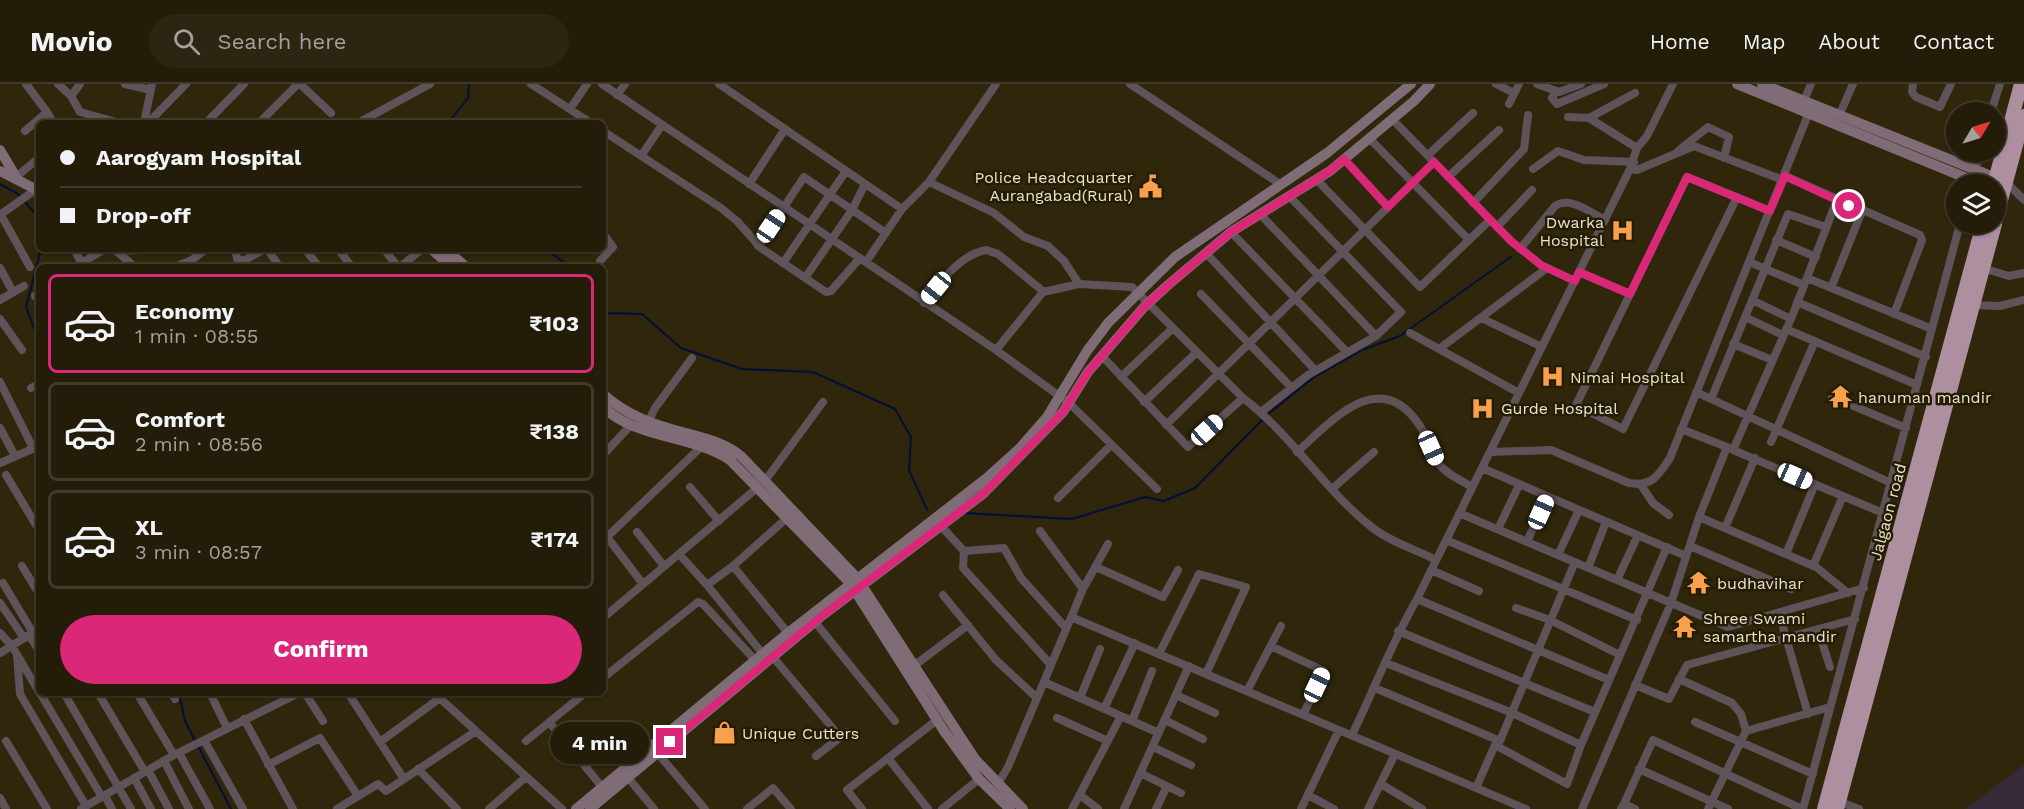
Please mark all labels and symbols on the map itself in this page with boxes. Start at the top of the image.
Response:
north arrow [1946,102,2006,162]
place label: Police Headcquarter Aurangabad(Rural) [975,168,1133,205]
public building icon: Police Headcquarter Aurangabad(Rural) [1138,173,1164,199]
route start [1835,192,1862,219]
car [753,206,789,246]
place label: Dwarka Hospital [1539,213,1604,250]
hospital icon: Dwarka Hospital [1609,218,1635,244]
car [918,268,954,308]
hospital icon: Nimai Hospital [1539,364,1565,390]
place label: Nimai Hospital [1570,368,1685,387]
temple icon: hanuman mandir [1827,384,1853,410]
place label: hanuman mandir [1858,388,1992,407]
hospital icon: Gurde Hospital [1470,395,1496,421]
place label: Gurde Hospital [1501,399,1618,418]
car [1188,411,1226,449]
car [1415,428,1447,468]
car [1775,460,1815,492]
street label: Jalgaon road [1866,461,1910,563]
car [1525,492,1557,532]
temple icon: budhavihar [1686,570,1712,596]
place label: budhavihar [1717,574,1804,593]
place label: Shree Swami samartha mandir [1703,609,1837,646]
temple icon: Shree Swami samartha mandir [1672,614,1698,640]
car [1301,665,1333,705]
shop icon: Unique Cutters [711,720,737,746]
callout: 4 min [550,721,649,763]
place label: Unique Cutters [742,724,859,743]
route end [656,728,683,755]

